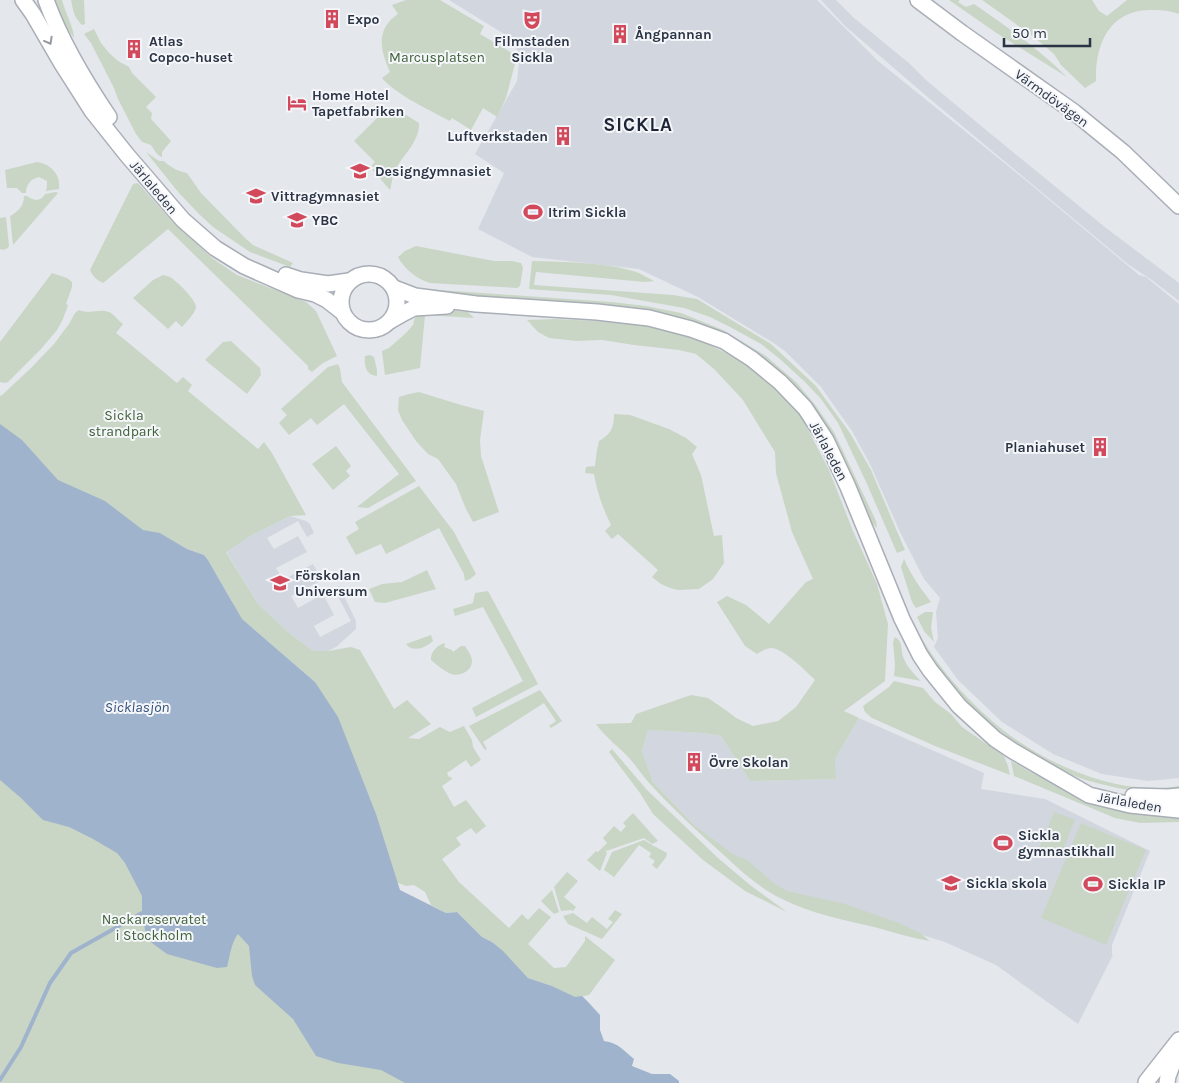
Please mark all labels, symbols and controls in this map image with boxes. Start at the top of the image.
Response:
building icon: Expo [321,8,343,30]
theatre icon: Filmstaden Sickla [521,9,543,31]
place label: Expo [347,11,379,28]
scale bar [1004,15,1090,47]
building icon: Ångpannan [609,23,631,45]
text: 50 m [1012,24,1047,42]
place label: Ångpannan [635,26,712,43]
place label: Atlas Copco-huset [149,33,233,66]
place label: Filmstaden Sickla [494,33,570,66]
one-way arrow [43,36,53,45]
building icon: Atlas Copco-huset [123,38,145,60]
park label: Marcusplatsen [389,49,485,66]
street label: Värmdövägen [1011,66,1092,131]
place label: Home Hotel Tapetfabriken [312,87,404,120]
hotel icon: Home Hotel Tapetfabriken [286,92,308,114]
district label: SICKLA [603,114,673,136]
building icon: Luftverkstaden [552,125,574,147]
place label: Luftverkstaden [447,128,548,145]
street label: Järlaleden [126,157,181,218]
school or university icon: Designgymnasiet [349,160,371,182]
place label: Designgymnasiet [375,163,492,180]
school or university icon: Vittragymnasiet [245,185,267,207]
place label: Vittragymnasiet [271,188,380,205]
sports icon: Itrim Sickla [522,201,544,223]
place label: Itrim Sickla [548,204,626,221]
school or university icon: YBC [286,209,308,231]
place label: YBC [312,212,338,229]
park label: Sickla strandpark [89,407,160,440]
street label: Järlaleden [806,419,851,484]
building icon: Planiahuset [1089,436,1111,458]
place label: Planiahuset [1005,439,1085,456]
place label: Förskolan Universum [295,567,368,600]
school or university icon: Förskolan Universum [269,572,291,594]
water label: Sicklasjön [105,698,169,716]
building icon: Övre Skolan [683,751,705,773]
place label: Övre Skolan [709,754,789,771]
street label: Järlaleden [1096,788,1163,817]
place label: Sickla gymnastikhall [1018,827,1115,860]
sports icon: Sickla gymnastikhall [992,832,1014,854]
school or university icon: Sickla skola [940,872,962,894]
sports icon: Sickla IP [1082,873,1104,895]
place label: Sickla skola [966,875,1047,892]
place label: Sickla IP [1108,876,1166,893]
park label: Nackareservatet i Stockholm [102,911,206,944]

